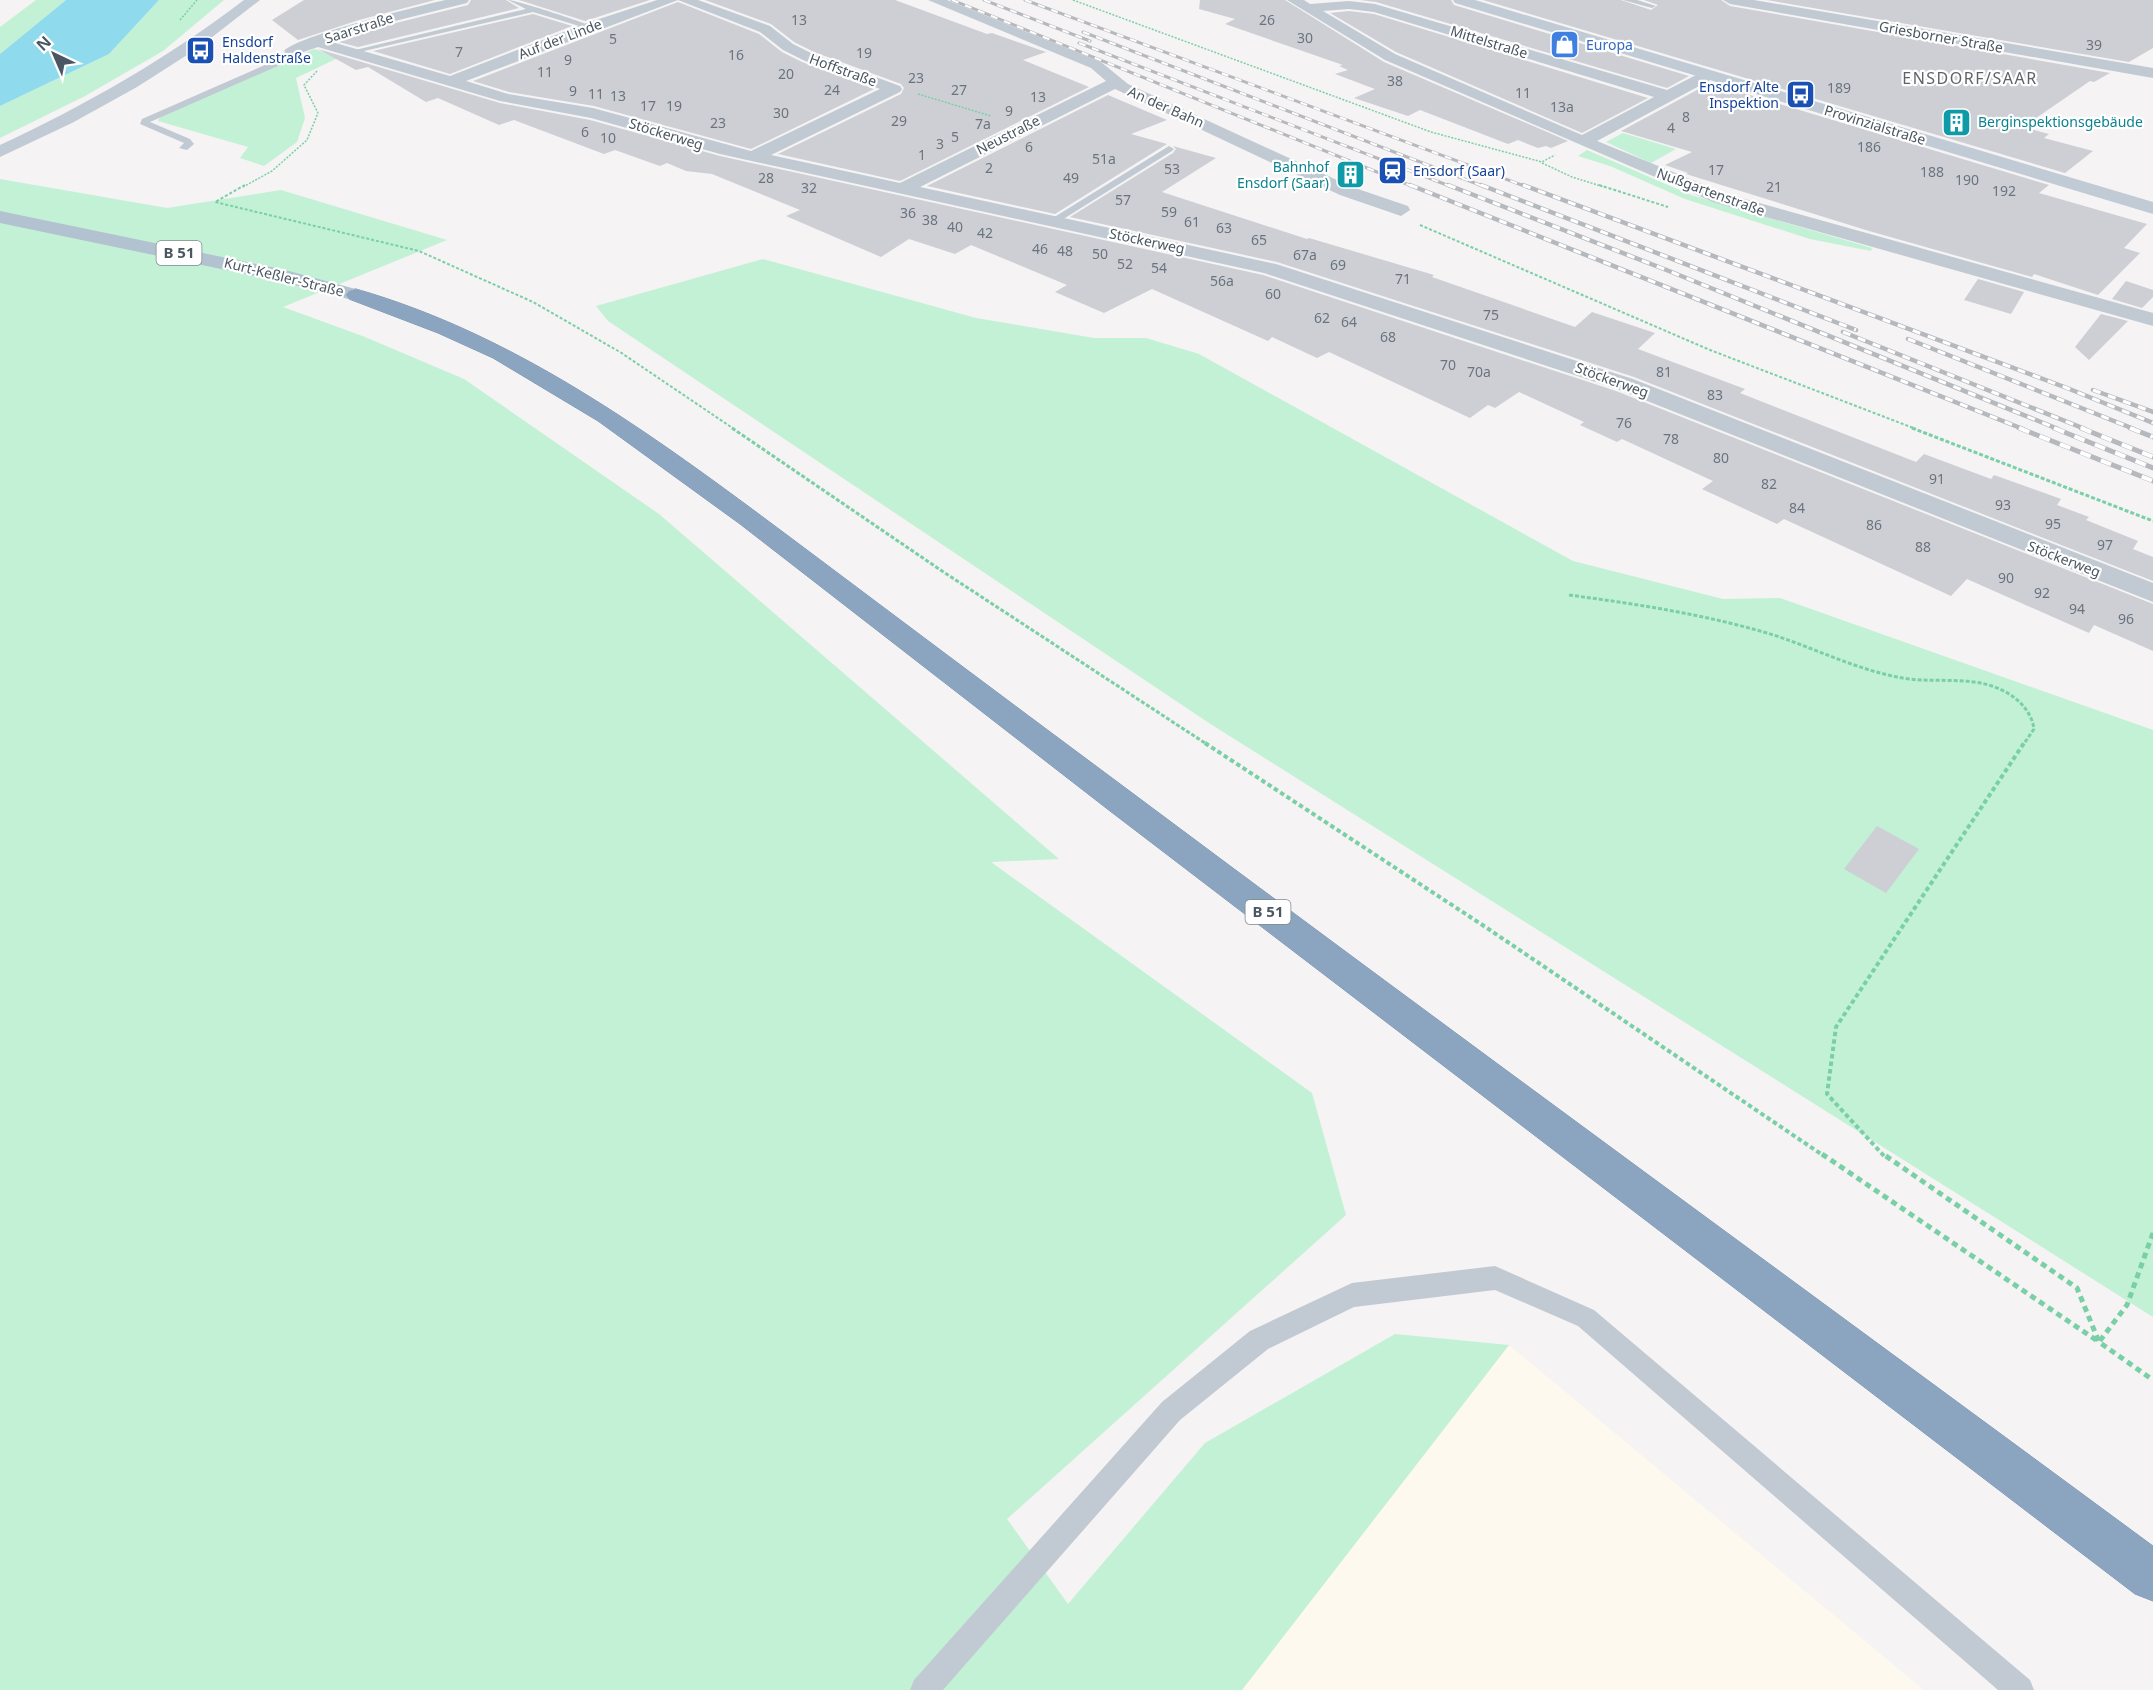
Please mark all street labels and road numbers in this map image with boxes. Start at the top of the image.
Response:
street label: Saarstraße [322,7,396,48]
street label: Auf der Linde [515,14,604,63]
street label: Griesborner Straße [1877,16,2005,57]
street label: Mittelstraße [1448,21,1530,62]
street label: Hoffstraße [807,49,880,91]
street label: An der Bahn [1125,81,1207,132]
street label: Provinzialstraße [1822,100,1928,149]
street label: Neustraße [973,110,1043,159]
street label: Stöckerweg [627,113,706,154]
street label: Nußgartenstraße [1654,163,1768,220]
street label: Stöckerweg [1108,223,1187,258]
road number: B 51 [156,241,201,265]
street label: Kurt-Keßler-Straße [222,252,346,301]
street label: Stöckerweg [1573,358,1651,402]
street label: Stöckerweg [2025,536,2103,581]
road number: B 51 [1246,900,1290,924]

